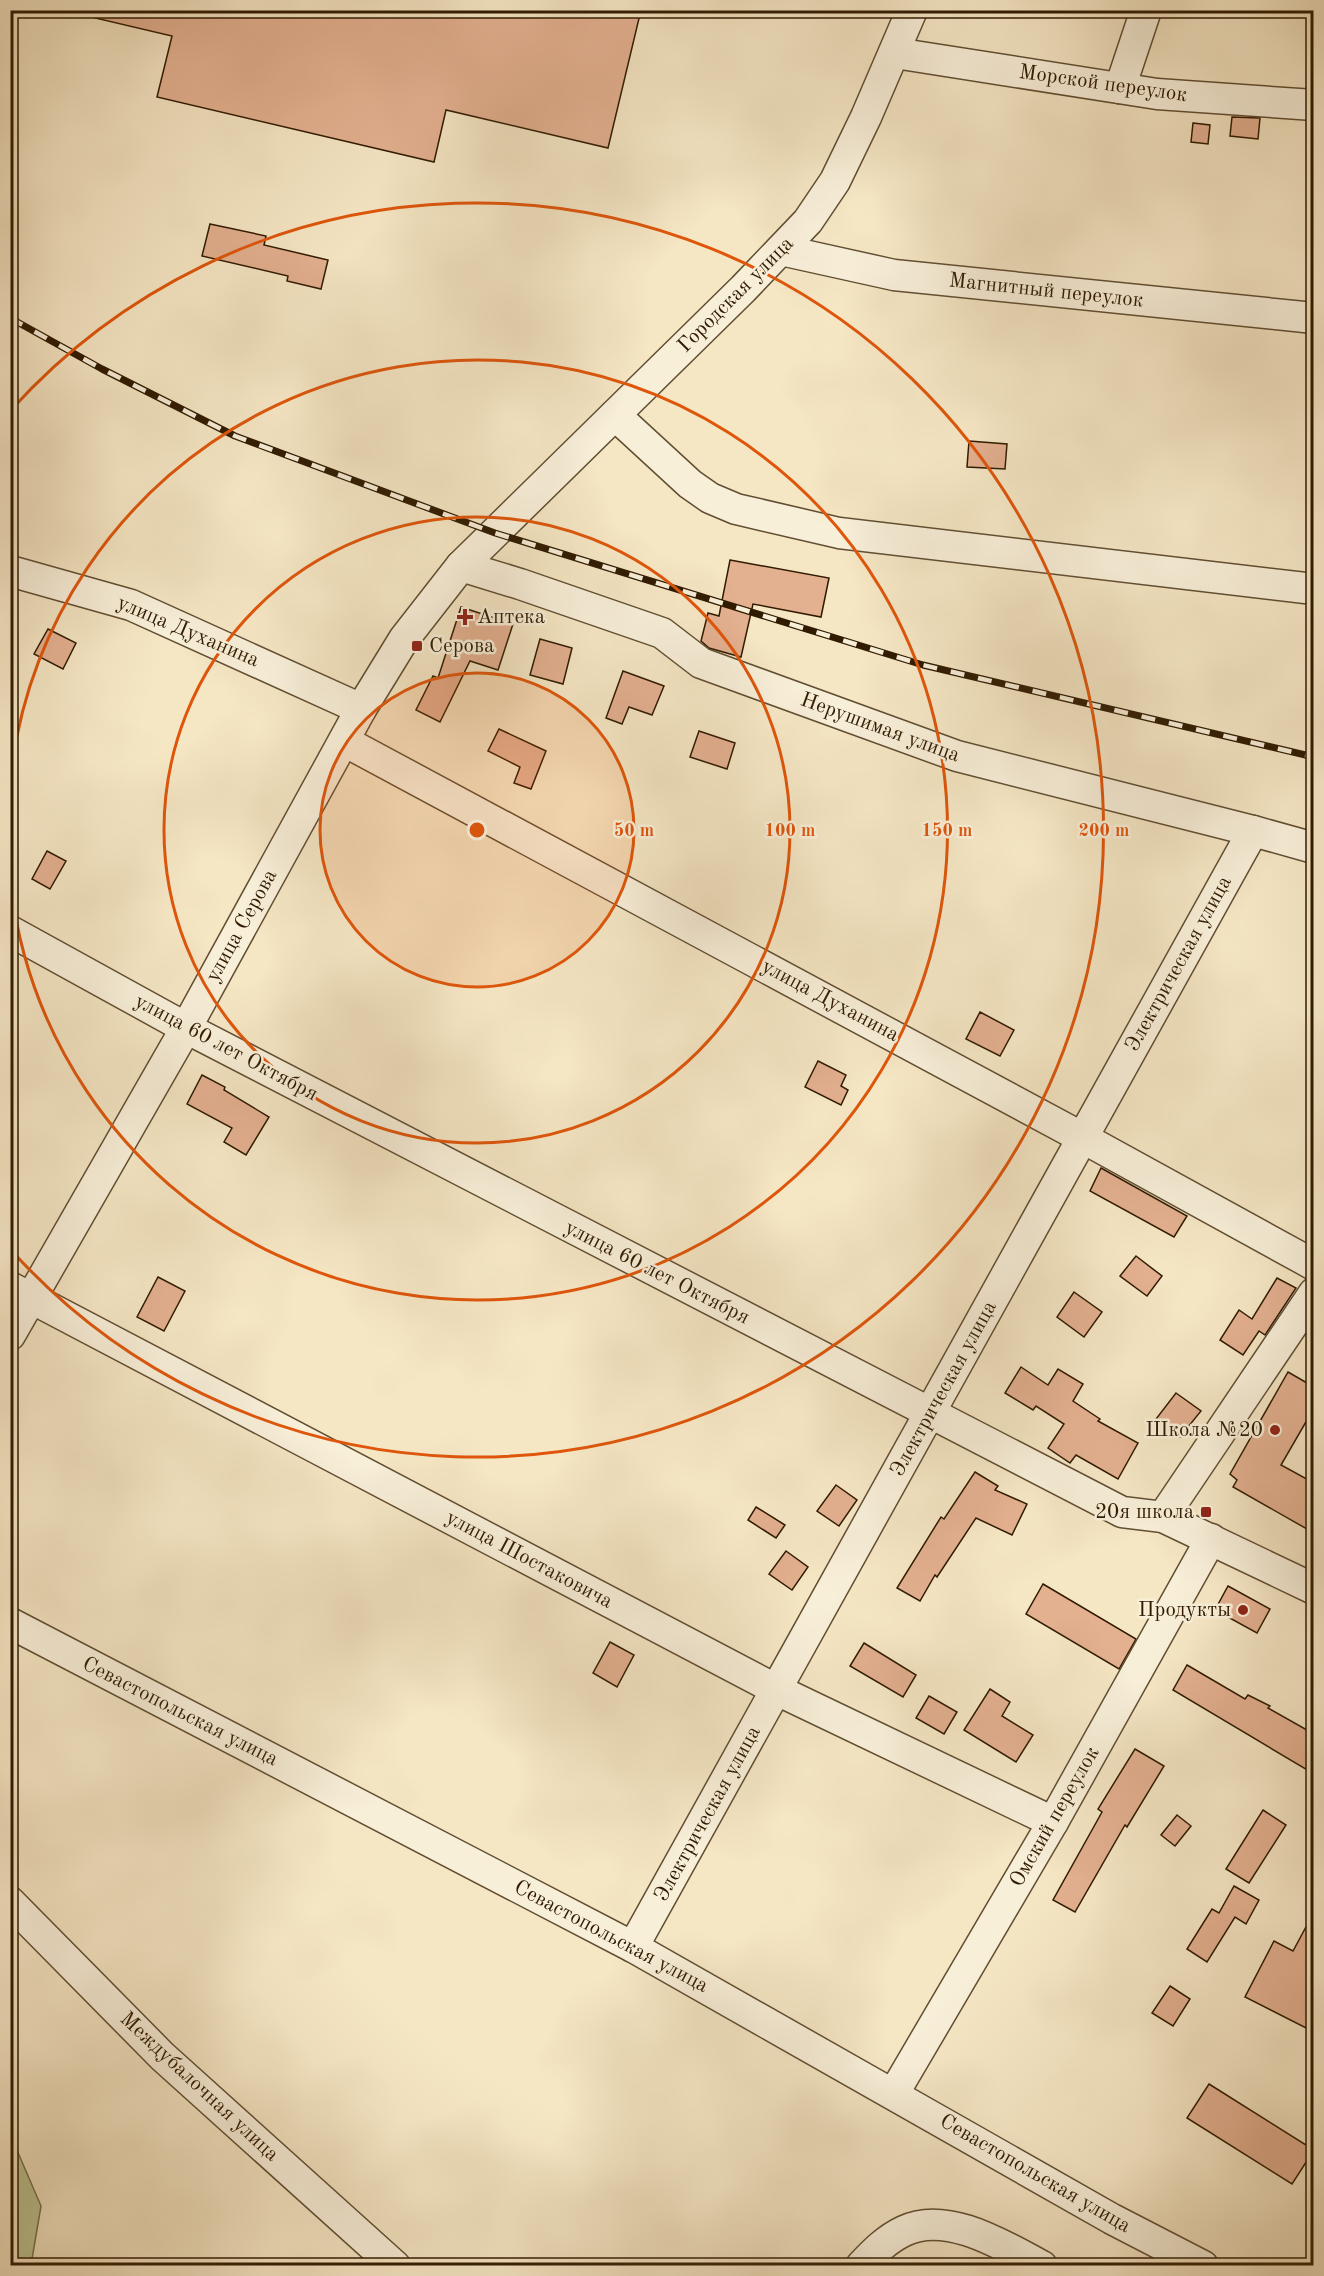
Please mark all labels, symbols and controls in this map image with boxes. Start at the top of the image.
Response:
street label: Морской переулок [1018,62,1189,106]
street label: Городская улица [674,233,798,357]
street label: Магнитный переулок [948,270,1145,312]
street label: улица Духанина [114,593,262,671]
place label: Аптека [477,607,545,628]
marker: Аптека [458,610,472,624]
place label: Серова [429,636,494,657]
marker: Серова [410,639,424,653]
street label: Нерушимая улица [797,689,963,767]
centre of rings [467,820,487,840]
text: 50 m [614,822,654,840]
text: 100 m [765,822,815,840]
text: 150 m [922,822,972,840]
text: 200 m [1079,822,1129,840]
street label: улица Серова [202,866,282,986]
street label: Электрическая улица [1122,873,1236,1055]
street label: улица Духанина [758,956,902,1046]
street label: улица 60 лет Октября [131,991,321,1105]
street label: улица 60 лет Октября [561,1217,753,1329]
street label: Электрическая улица [887,1298,1001,1480]
place label: Школа №20 [1145,1420,1263,1441]
marker: Школа №20 [1268,1423,1282,1437]
place label: 20я школа [1095,1502,1194,1523]
marker: 20я школа [1199,1505,1213,1519]
street label: улица Шостаковича [442,1507,616,1613]
place label: Продукты [1138,1600,1231,1621]
marker: Продукты [1236,1603,1250,1617]
street label: Севастопольская улица [79,1653,281,1771]
street label: Электрическая улица [651,1723,765,1905]
street label: Омский переулок [1006,1743,1104,1891]
street label: Севастопольская улица [510,1877,712,1997]
street label: Междубалочная улица [116,2008,282,2166]
street label: Севастопольская улица [936,2111,1134,2237]

